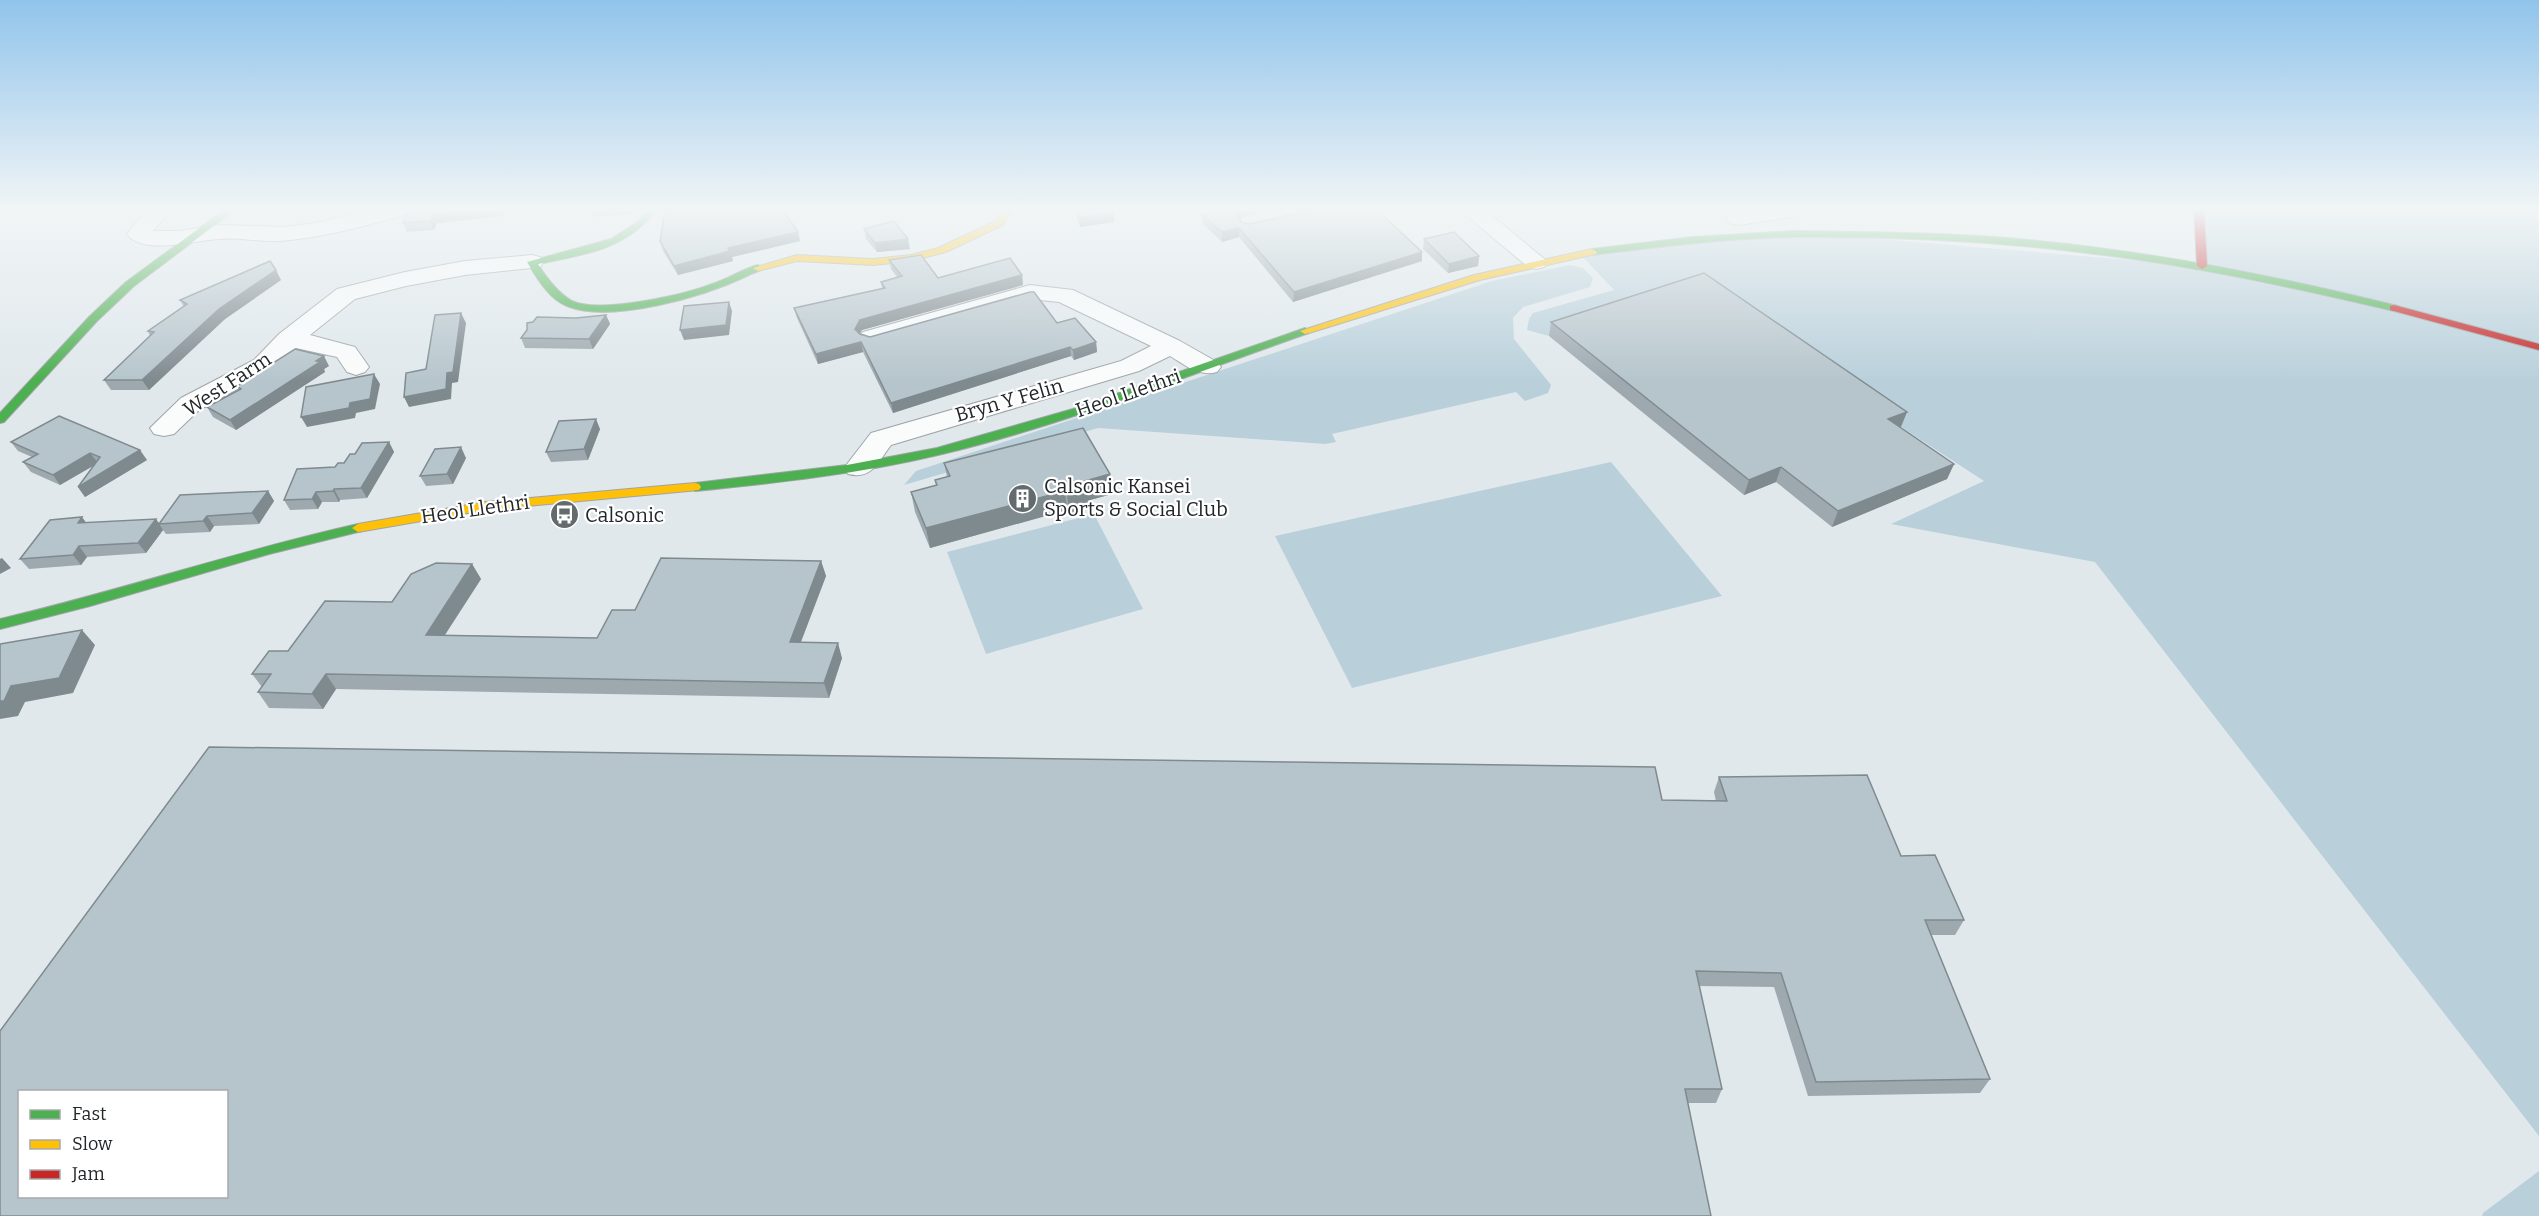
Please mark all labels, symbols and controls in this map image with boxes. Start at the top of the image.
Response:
street label: West Farm [179,347,275,421]
street label: Heol Llethri [1072,364,1184,422]
street label: Bryn Y Felin [952,373,1066,427]
place label: Calsonic Kansei Sports & Social Club [1044,474,1228,521]
building icon: Calsonic Kansei Sports & Social Club [1007,482,1039,514]
street label: Heol Llethri [419,489,531,529]
bus stop icon: Calsonic [548,499,580,531]
place label: Calsonic [585,503,664,527]
legend [18,1090,228,1198]
text: Fast [72,1103,107,1125]
text: Slow [72,1133,113,1155]
text: Jam [71,1163,105,1185]

